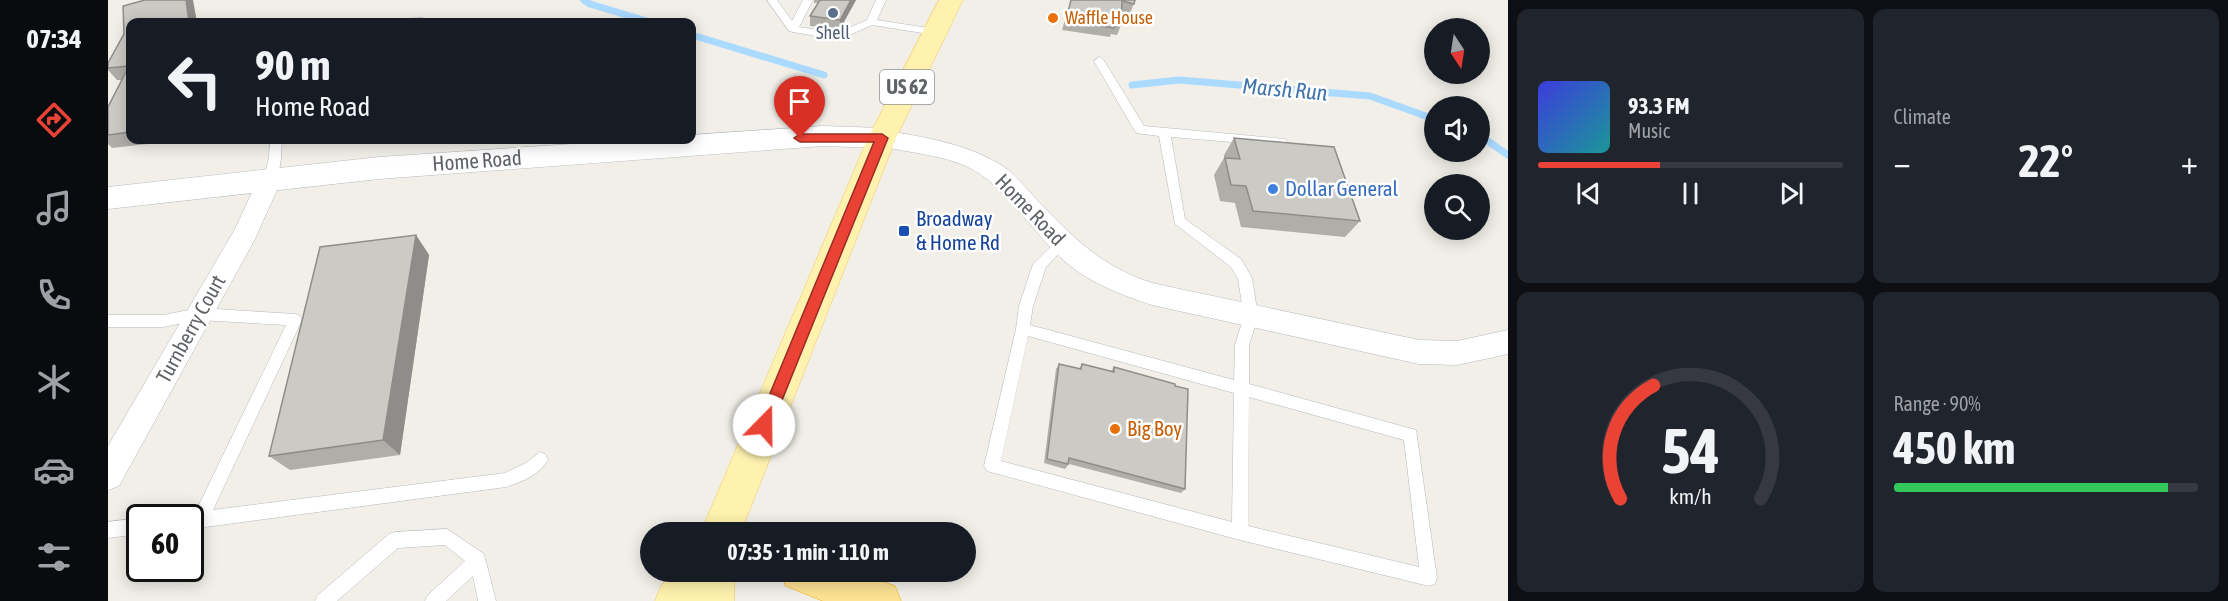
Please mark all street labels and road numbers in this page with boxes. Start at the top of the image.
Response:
road number: US 62 [880,70,934,104]
street label: Home Road [431,145,523,175]
street label: Home Road [991,169,1071,250]
street label: Turnberry Court [151,270,230,387]

